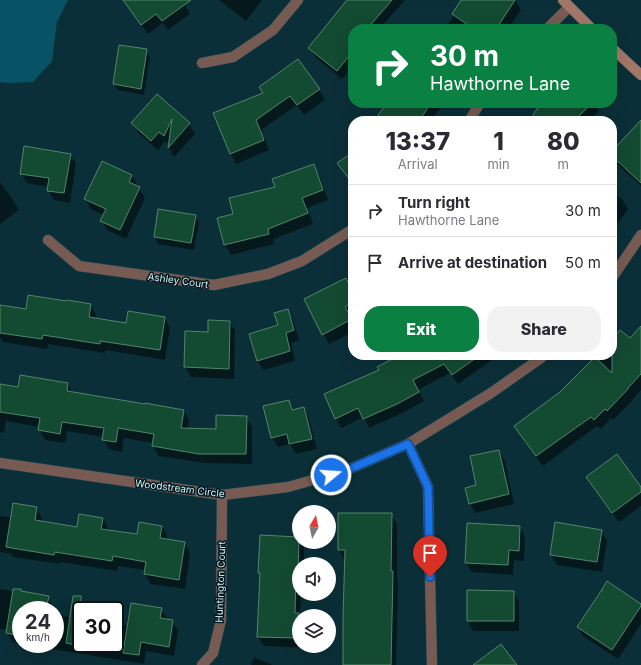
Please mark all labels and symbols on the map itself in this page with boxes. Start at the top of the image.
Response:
street label: Ashley Court [147,270,210,290]
position arrow [310,454,352,496]
street label: Woodstream Circle [135,477,226,499]
north arrow [292,505,336,549]
pin [413,536,447,577]
street label: Huntington Court [213,540,227,623]
speed limit sign: 30 [72,601,124,653]

